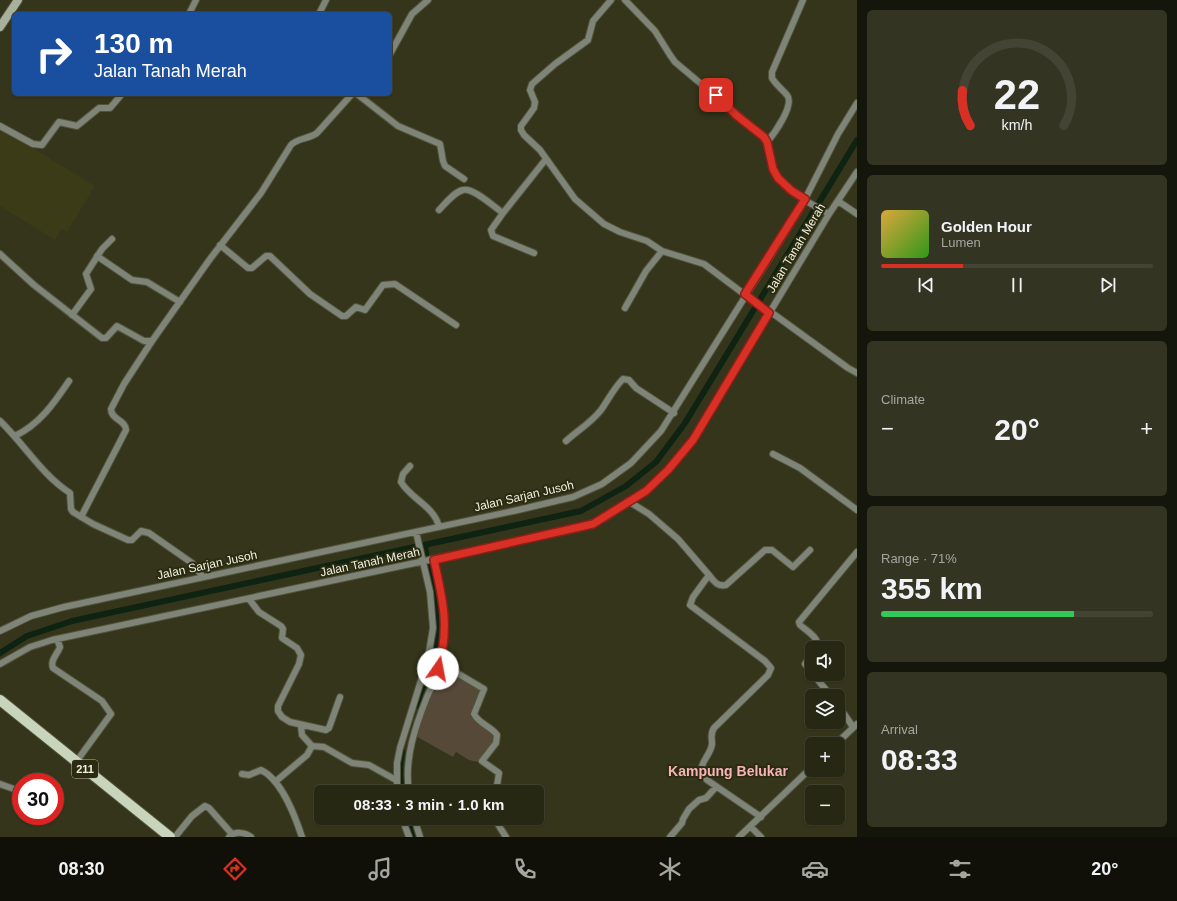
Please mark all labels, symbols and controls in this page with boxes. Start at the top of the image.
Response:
icon: right [28,28,80,80]
text: 130 m [94,28,173,59]
text: Jalan Tanah Merah [94,61,247,81]
text: 22 [994,71,1040,118]
pin [699,78,733,112]
icon: arrive [705,84,727,106]
text: km/h [1002,116,1033,132]
street label: Jalan Tanah Merah [764,201,828,295]
text: Golden Hour [941,218,1032,235]
text: Lumen [941,235,981,250]
icon: previous [915,274,937,296]
icon: pause [1006,274,1028,296]
icon: next [1097,274,1119,296]
text: Climate [881,392,925,407]
text: 20° [994,413,1040,446]
text: − [881,416,894,441]
text: + [1140,416,1153,441]
street label: Jalan Sarjan Jusoh [473,478,575,514]
street label: Jalan Tanah Merah [319,545,421,579]
street label: Jalan Sarjan Jusoh [156,548,258,582]
text: Range · 71% [881,551,957,566]
text: 355 km [881,572,983,605]
map controls [805,641,845,825]
button: sound [805,641,845,681]
position arrow [417,648,459,690]
button: layers [805,689,845,729]
text: Arrival [881,722,918,737]
button: + [805,737,845,777]
text: 08:33 [881,743,958,776]
road number: 211 [72,760,98,778]
district label: Kampung Belukar [668,763,788,779]
speed limit sign: 30 [12,773,64,825]
button: − [805,785,845,825]
text: 08:33 · 3 min · 1.0 km [354,796,504,813]
icon: directions [221,855,249,883]
icon: music [366,855,394,883]
icon: phone [511,855,539,883]
icon: climate [656,855,684,883]
icon: car [801,855,829,883]
icon: filters [946,855,974,883]
text: 08:30 [58,859,105,879]
text: 20° [1091,859,1118,879]

